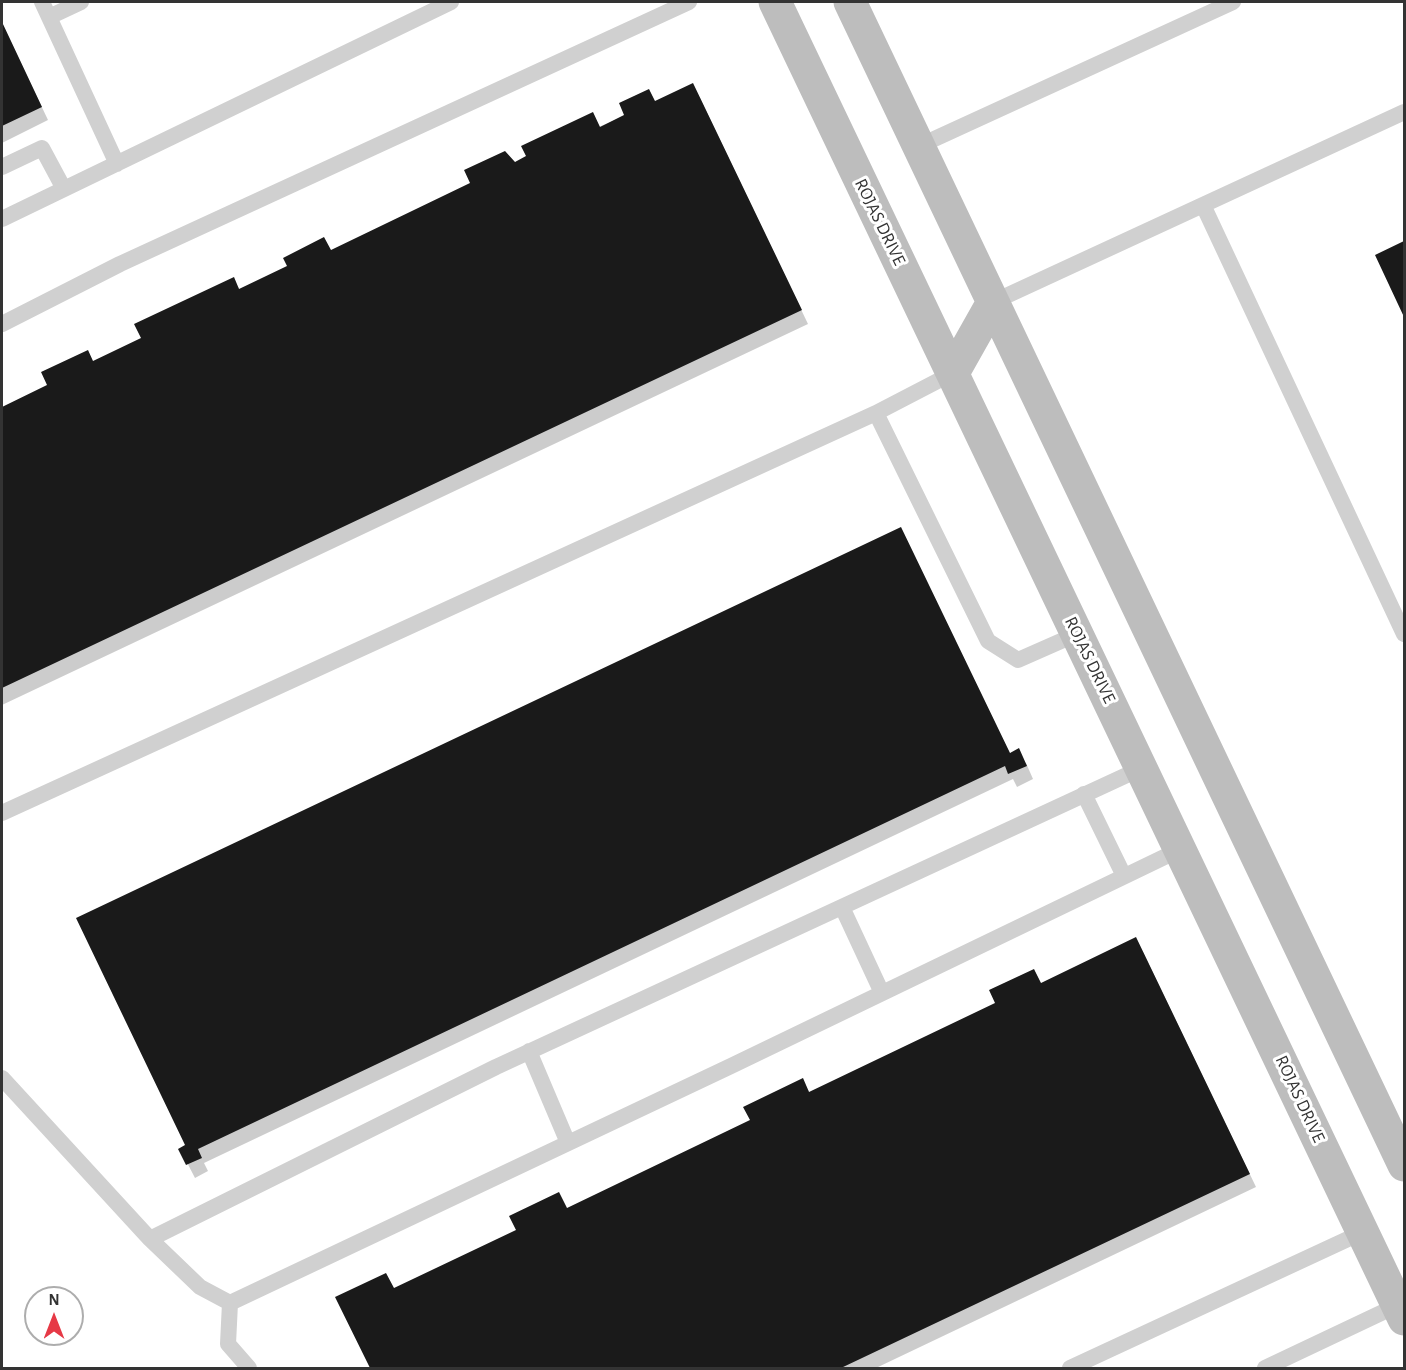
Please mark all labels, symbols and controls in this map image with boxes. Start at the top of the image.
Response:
street label: ROJAS DRIVE [850,175,910,269]
street label: ROJAS DRIVE [1060,613,1120,707]
street label: ROJAS DRIVE [1270,1052,1330,1146]
north arrow [24,1286,84,1346]
text: N [48,1292,60,1308]

